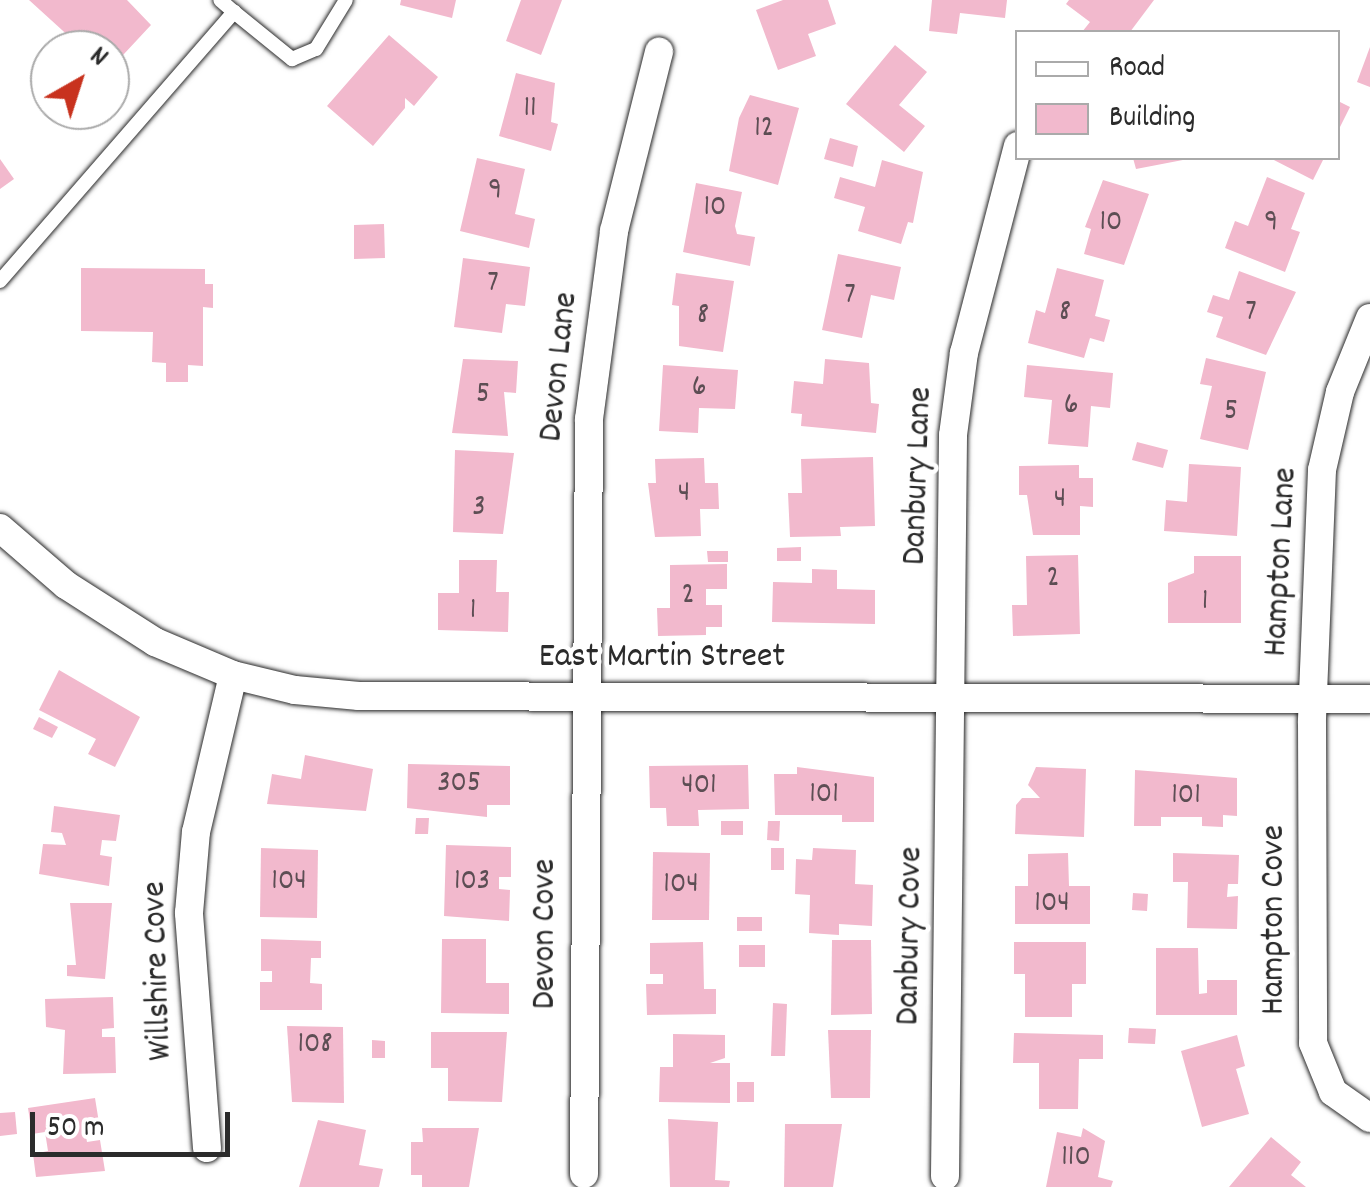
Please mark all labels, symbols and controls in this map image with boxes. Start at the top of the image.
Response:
north arrow [30,30,130,130]
legend [1015,30,1340,160]
text: N [80,38,116,78]
text: Road [1109,48,1165,91]
house number: 11 [523,92,537,128]
text: Building [1109,98,1195,141]
house number: 12 [754,112,774,148]
house number: 9 [488,174,502,210]
house number: 10 [704,191,726,227]
house number: 10 [1100,206,1122,242]
house number: 9 [1264,206,1278,242]
house number: 7 [487,267,499,303]
house number: 7 [844,279,856,315]
street label: Devon Lane [531,290,589,444]
house number: 8 [1059,296,1071,332]
house number: 7 [1245,296,1257,332]
house number: 8 [697,299,709,335]
house number: 6 [692,371,706,407]
house number: 5 [476,378,490,414]
street label: Danbury Lane [895,386,943,566]
house number: 6 [1064,389,1078,425]
house number: 5 [1224,395,1238,431]
street label: Hampton Lane [1256,466,1308,658]
house number: 4 [678,477,690,513]
house number: 4 [1054,483,1066,519]
house number: 3 [472,491,486,527]
house number: 2 [1046,562,1060,598]
house number: 2 [681,579,695,615]
house number: 1 [1202,585,1208,621]
house number: 1 [470,594,476,630]
street label: East Martin Street [539,637,785,679]
house number: 305 [437,767,481,803]
house number: 401 [681,769,717,805]
house number: 101 [809,778,839,814]
house number: 101 [1171,779,1201,815]
street label: Hampton Cove [1254,825,1296,1015]
street label: Danbury Cove [888,846,934,1026]
street label: Devon Cove [525,859,567,1009]
house number: 104 [271,865,307,901]
house number: 103 [454,865,490,901]
house number: 104 [663,868,699,904]
street label: Willshire Cove [135,881,183,1061]
house number: 104 [1034,887,1070,923]
house number: 108 [298,1028,332,1064]
scale bar [35,1092,235,1154]
text: 50 m [47,1108,105,1151]
house number: 110 [1061,1141,1091,1177]

